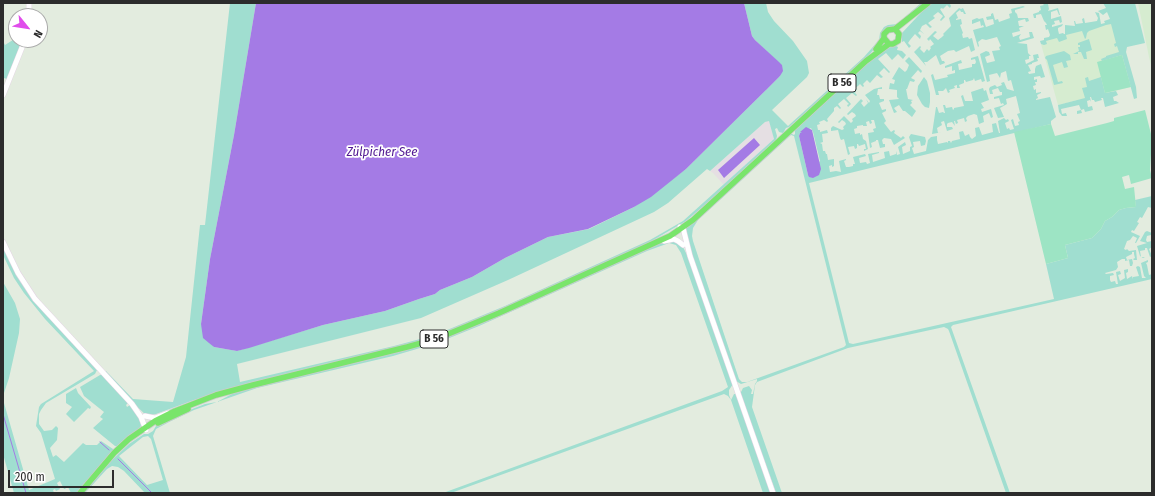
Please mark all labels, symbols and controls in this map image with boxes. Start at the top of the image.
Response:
north arrow [8,8,48,48]
text: N [31,28,45,40]
road number: B 56 [828,74,856,92]
water label: Zülpicher See [347,144,417,160]
road number: B 56 [420,330,448,348]
scale bar [10,462,116,488]
text: 200 m [15,470,45,484]

